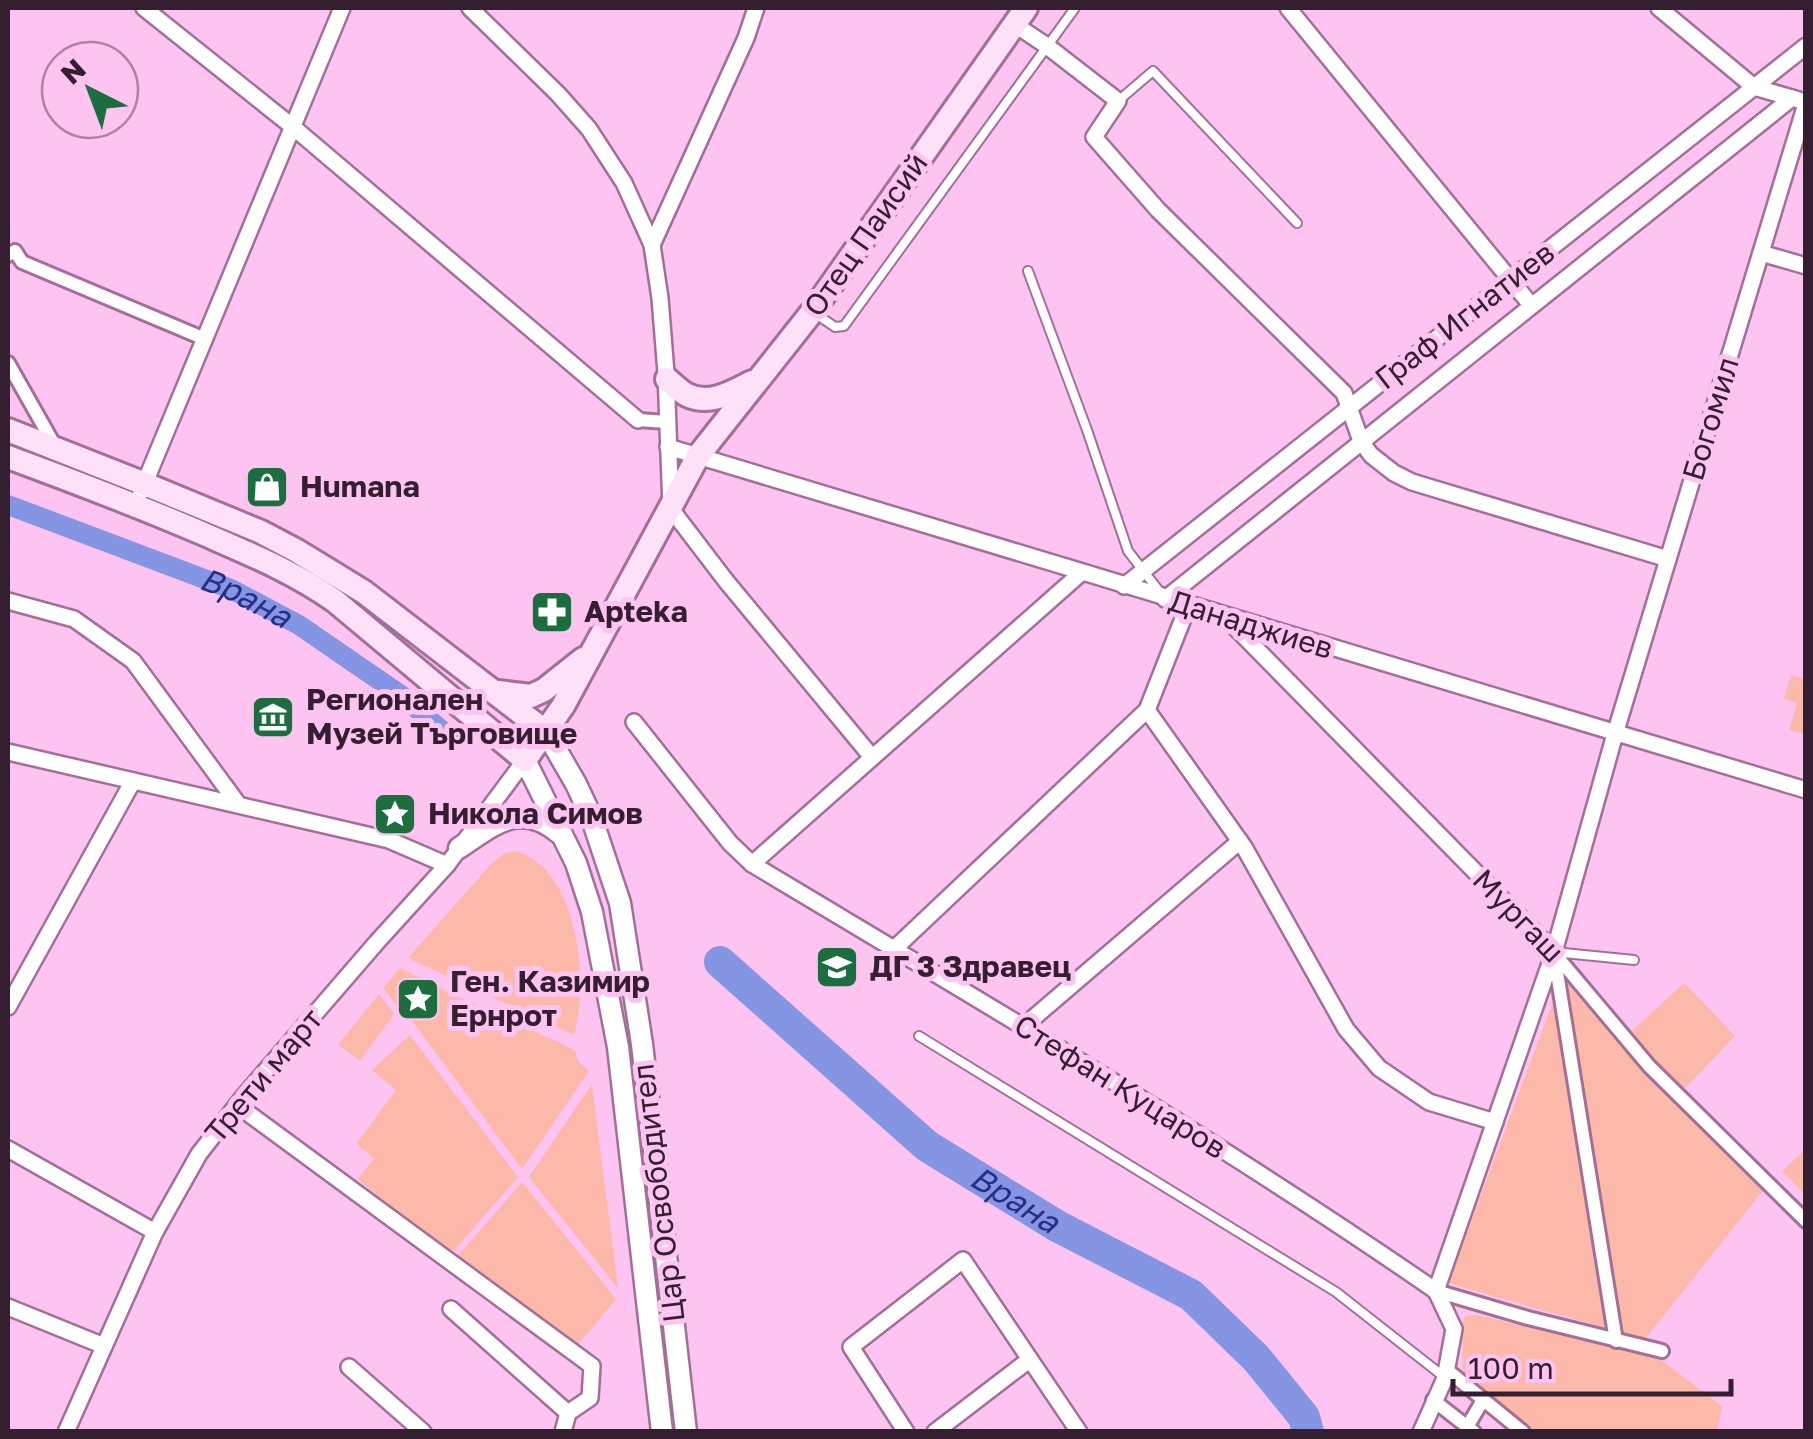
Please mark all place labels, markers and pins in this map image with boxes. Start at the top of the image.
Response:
shop icon: Humana [244,464,290,510]
place label: Humana [300,468,420,504]
pharmacy icon: Apteka [529,589,575,635]
place label: Apteka [584,593,688,629]
place label: Регионален Музей Търговище [306,681,577,751]
museum icon: Регионален Музей Търговище [250,694,296,740]
place icon: Никола Симов [372,791,418,837]
place label: Никола Симов [428,795,643,831]
school or university icon: ДГ 3 Здравец [814,944,860,990]
place label: ДГ 3 Здравец [870,948,1071,984]
place label: Ген. Казимир Ернрот [450,963,650,1033]
place icon: Ген. Казимир Ернрот [395,976,441,1022]

